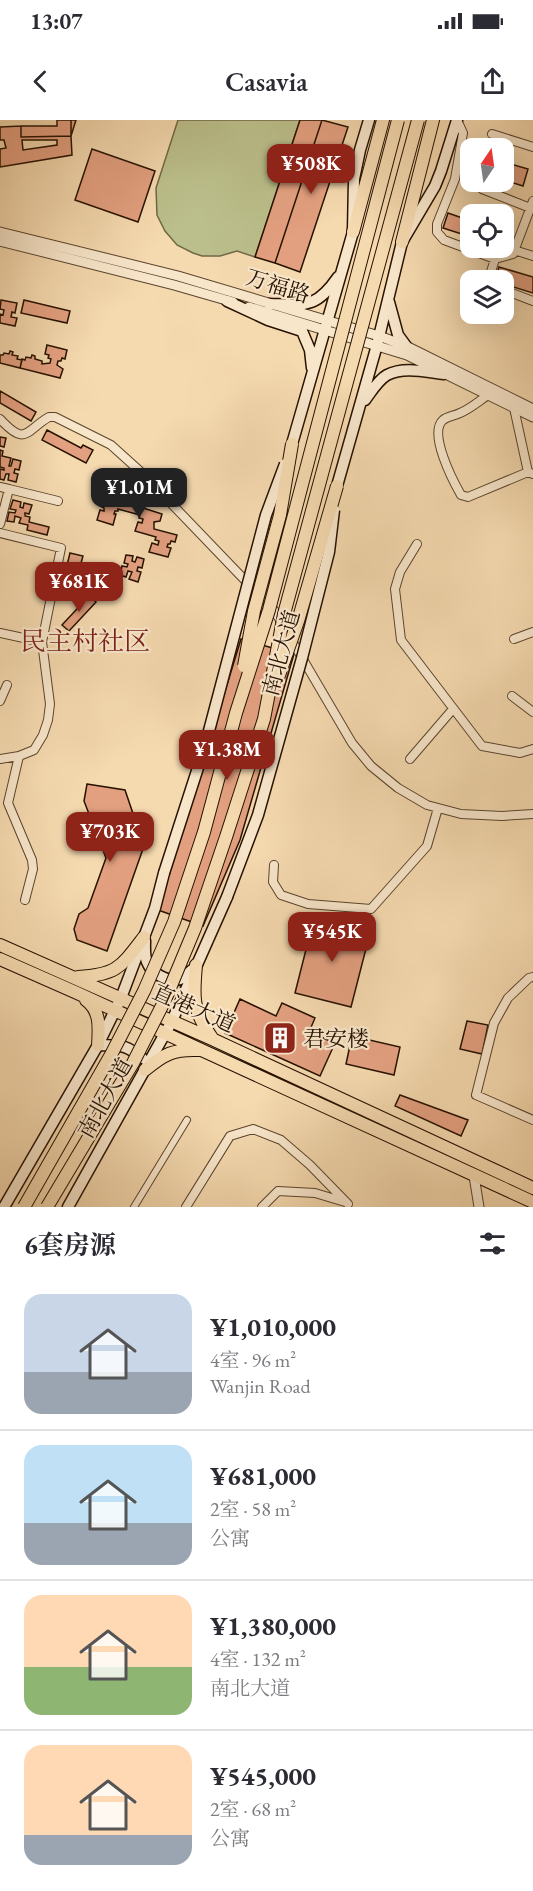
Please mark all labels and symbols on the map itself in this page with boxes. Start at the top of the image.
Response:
north arrow [460,138,514,192]
pin: ¥508K [269,144,353,195]
street label: 万福路 [242,262,314,310]
pin: ¥1.01M [90,468,188,519]
pin: ¥681K [37,562,121,613]
street label: 南北大道 [256,607,306,699]
district label: 民主村社区 [20,624,150,658]
pin: ¥1.38M [178,730,276,781]
pin: ¥703K [68,812,152,863]
pin: ¥545K [290,912,374,963]
street label: 直港大道 [148,977,240,1039]
building icon: 君安楼 [262,1020,298,1056]
place label: 君安楼 [303,1024,369,1053]
street label: 南北大道 [71,1052,139,1144]

